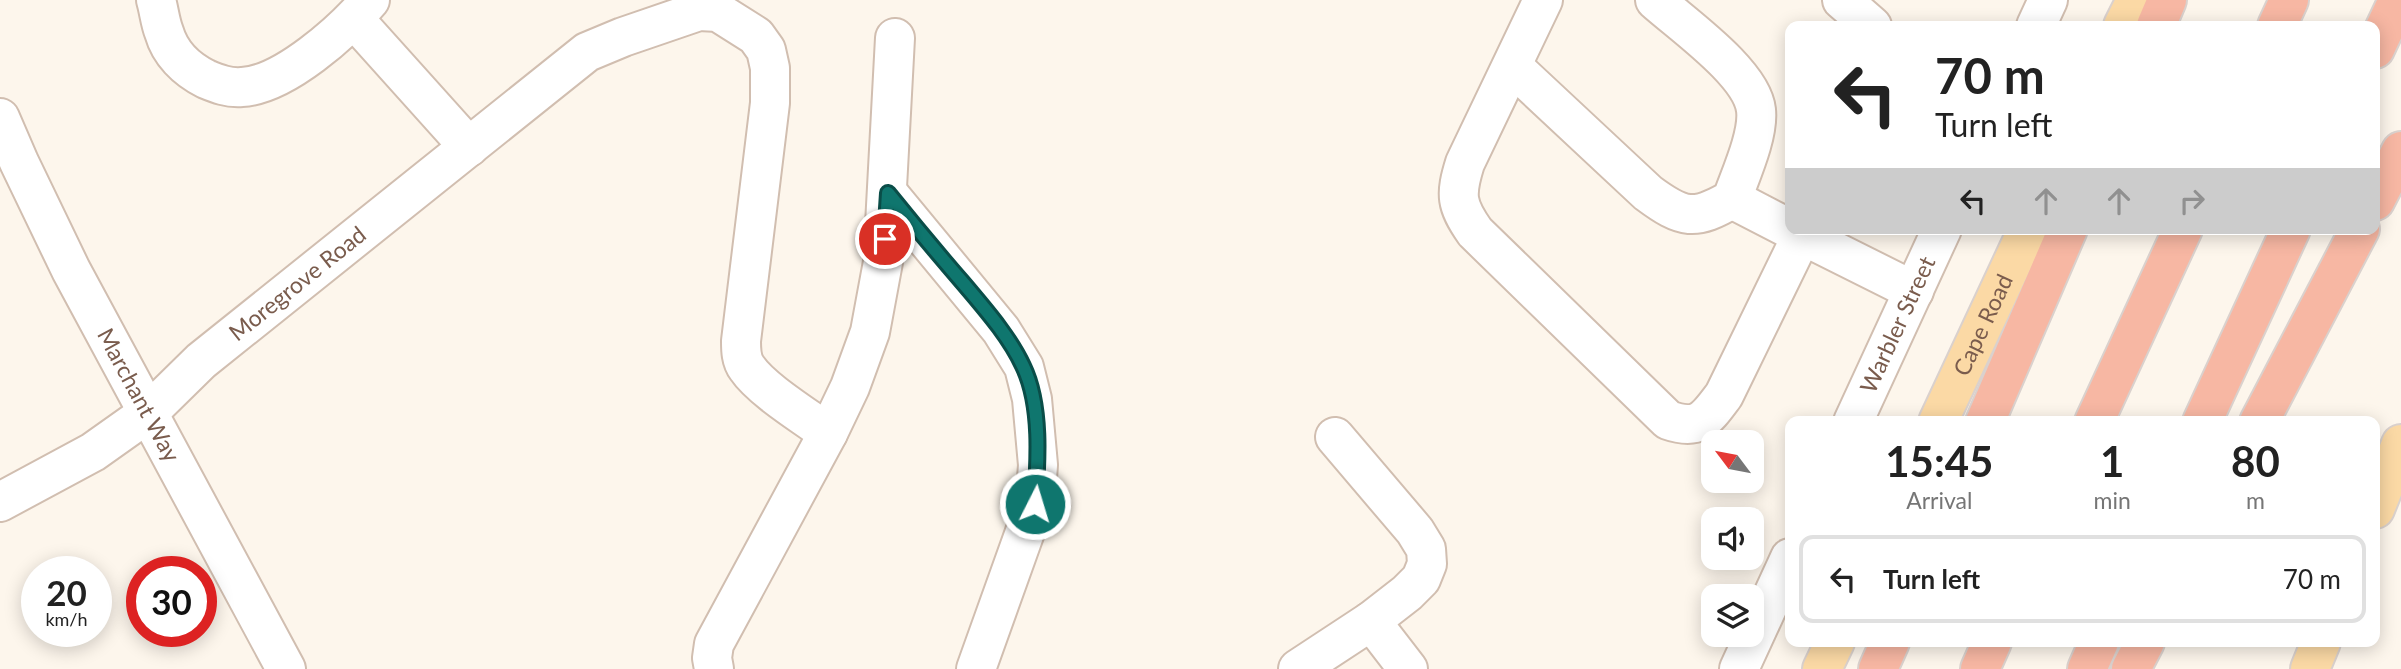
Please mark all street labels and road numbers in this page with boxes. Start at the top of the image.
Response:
street label: Moregrove Road [223,220,371,346]
street label: Warbler Street [1853,251,1941,397]
street label: Cape Road [1947,269,2018,380]
street label: Marchant Way [92,323,187,466]

